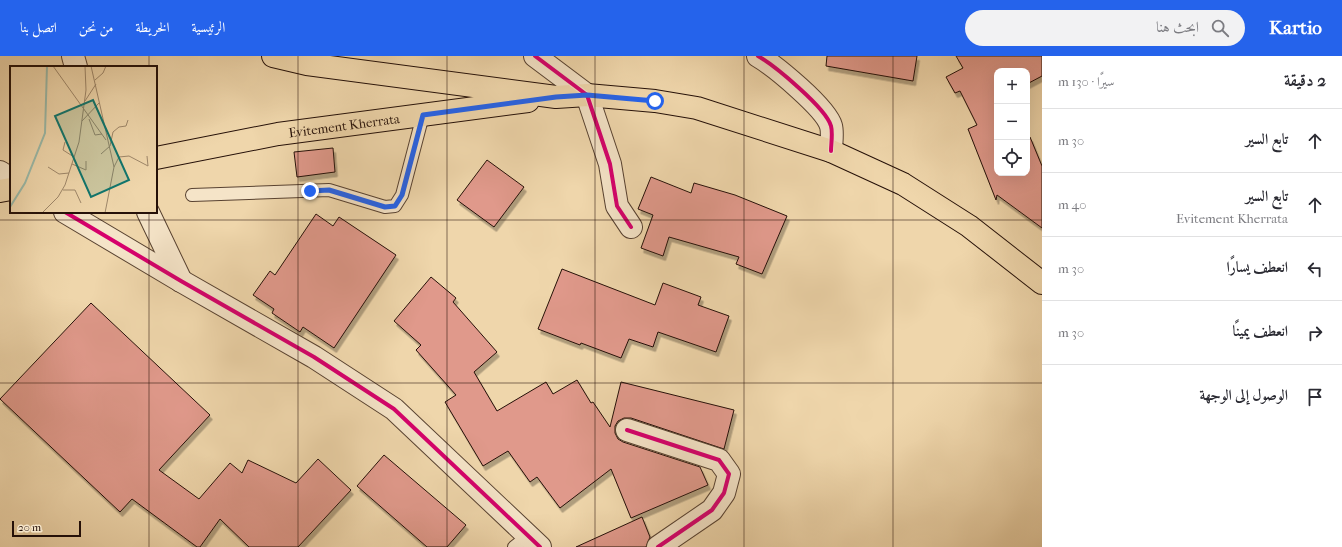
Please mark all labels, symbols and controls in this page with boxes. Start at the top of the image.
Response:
search box [965,10,1245,46]
icon: search [1209,17,1231,39]
text: Kartio [1269,17,1322,39]
text: ابحث هنا [1156,18,1199,36]
text: اتصل بنا [20,19,57,36]
text: من نحن [79,19,114,36]
text: الخريطة [136,19,170,36]
text: الرئيسية [192,19,225,36]
inset map [10,66,157,213]
map controls [994,68,1030,176]
button: + [994,68,1030,104]
text: 2 دقيقة [1284,70,1326,90]
text: سيرًا · 130 m [1058,74,1114,89]
route start [646,92,664,110]
button: − [994,104,1030,140]
street label: Evitement Kherrata [288,110,402,140]
text: تابع السير [1246,130,1288,148]
icon: ahead [1304,130,1326,152]
text: 30 m [1058,133,1084,148]
button: locate [994,140,1030,176]
route end [301,182,319,200]
text: تابع السير [1246,187,1288,205]
icon: ahead [1304,194,1326,216]
text: 40 m [1058,197,1086,212]
text: Evitement Kherrata [1176,211,1288,226]
text: انعطف يسارًا [1227,258,1288,276]
icon: left [1304,258,1326,280]
text: 30 m [1058,261,1084,276]
text: انعطف يمينًا [1233,322,1288,340]
icon: right [1304,322,1326,344]
text: 30 m [1058,325,1084,340]
text: الوصول إلى الوجهة [1199,386,1288,404]
icon: arrive [1304,386,1326,408]
scale bar [12,519,81,538]
text: 20 m [18,521,41,534]

